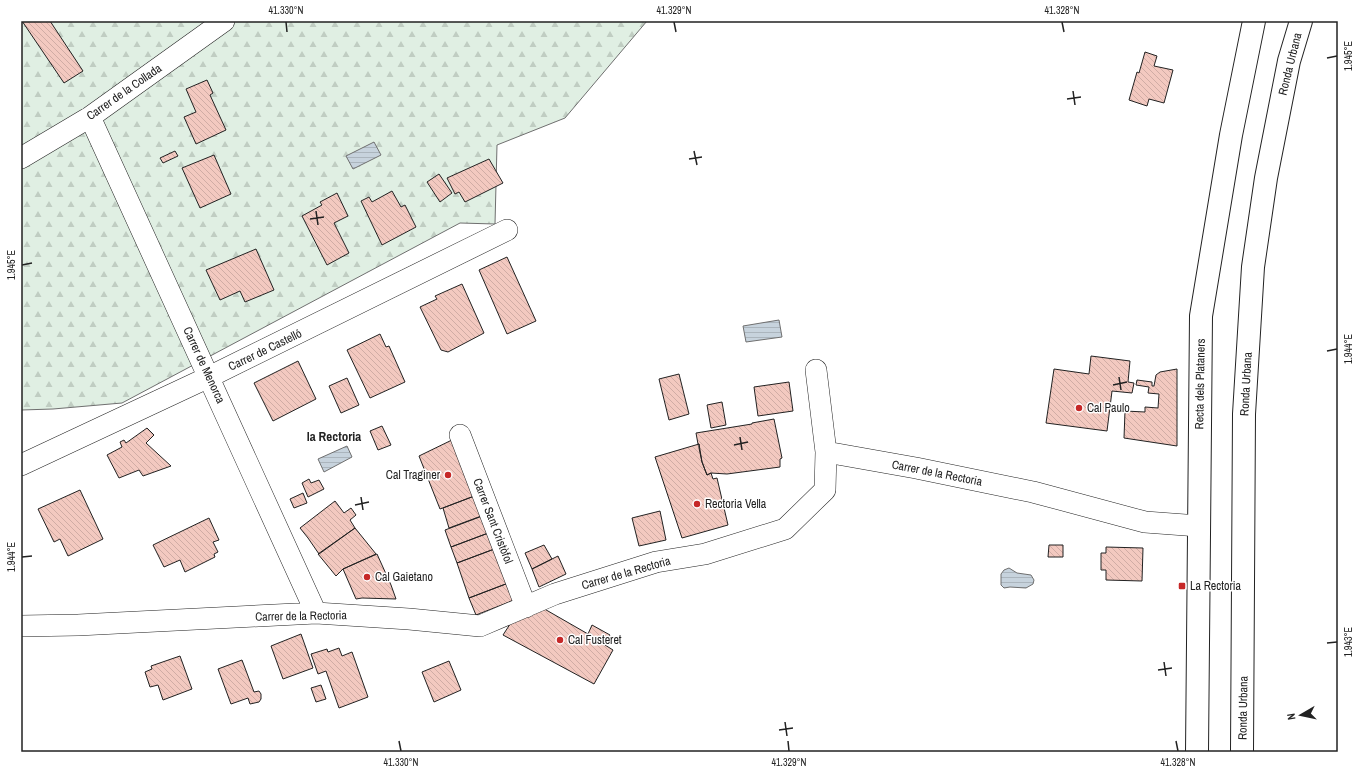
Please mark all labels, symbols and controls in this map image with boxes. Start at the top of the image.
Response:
text: 41.330°N [269,4,304,17]
text: 41.329°N [657,4,692,17]
text: 41.328°N [1045,4,1080,17]
street label: Ronda Urbana [1274,31,1306,97]
text: 1.945°E [1342,41,1355,71]
street label: Carrer de la Collada [83,60,165,124]
text: 1.945°E [5,250,18,280]
street label: Carrer de Menorca [179,324,229,406]
street label: Carrer de Castelló [226,325,304,375]
text: 1.944°E [1342,334,1355,364]
street label: Recta dels Plataners [1191,338,1209,430]
street label: Ronda Urbana [1236,351,1256,416]
place label: Cal Paulo [1087,400,1130,416]
marker: Cal Paulo [1074,403,1084,413]
district label: la Rectoria [307,428,361,445]
street label: Carrer de la Rectoria [890,456,984,490]
place label: Cal Traginer [386,467,441,483]
marker: Cal Traginer [443,470,453,480]
street label: Carrer Sant Cristòfol [469,476,517,566]
place label: Rectoria Vella [705,496,767,512]
marker: Rectoria Vella [692,499,702,509]
text: 1.944°E [5,542,18,572]
street label: Carrer de la Rectoria [580,553,673,593]
place label: Cal Gaietano [375,569,433,585]
marker: Cal Gaietano [362,572,372,582]
place label: La Rectoria [1190,578,1241,594]
marker: La Rectoria [1177,581,1187,591]
street label: Carrer de la Rectoria [255,607,348,625]
text: 1.943°E [1342,627,1355,657]
place label: Cal Fusteret [568,632,622,648]
marker: Cal Fusteret [555,635,565,645]
street label: Ronda Urbana [1234,675,1252,740]
north arrow [1281,695,1321,735]
text: N [1284,712,1299,721]
text: 41.330°N [384,756,419,769]
text: 41.329°N [772,756,807,769]
text: 41.328°N [1161,756,1196,769]

